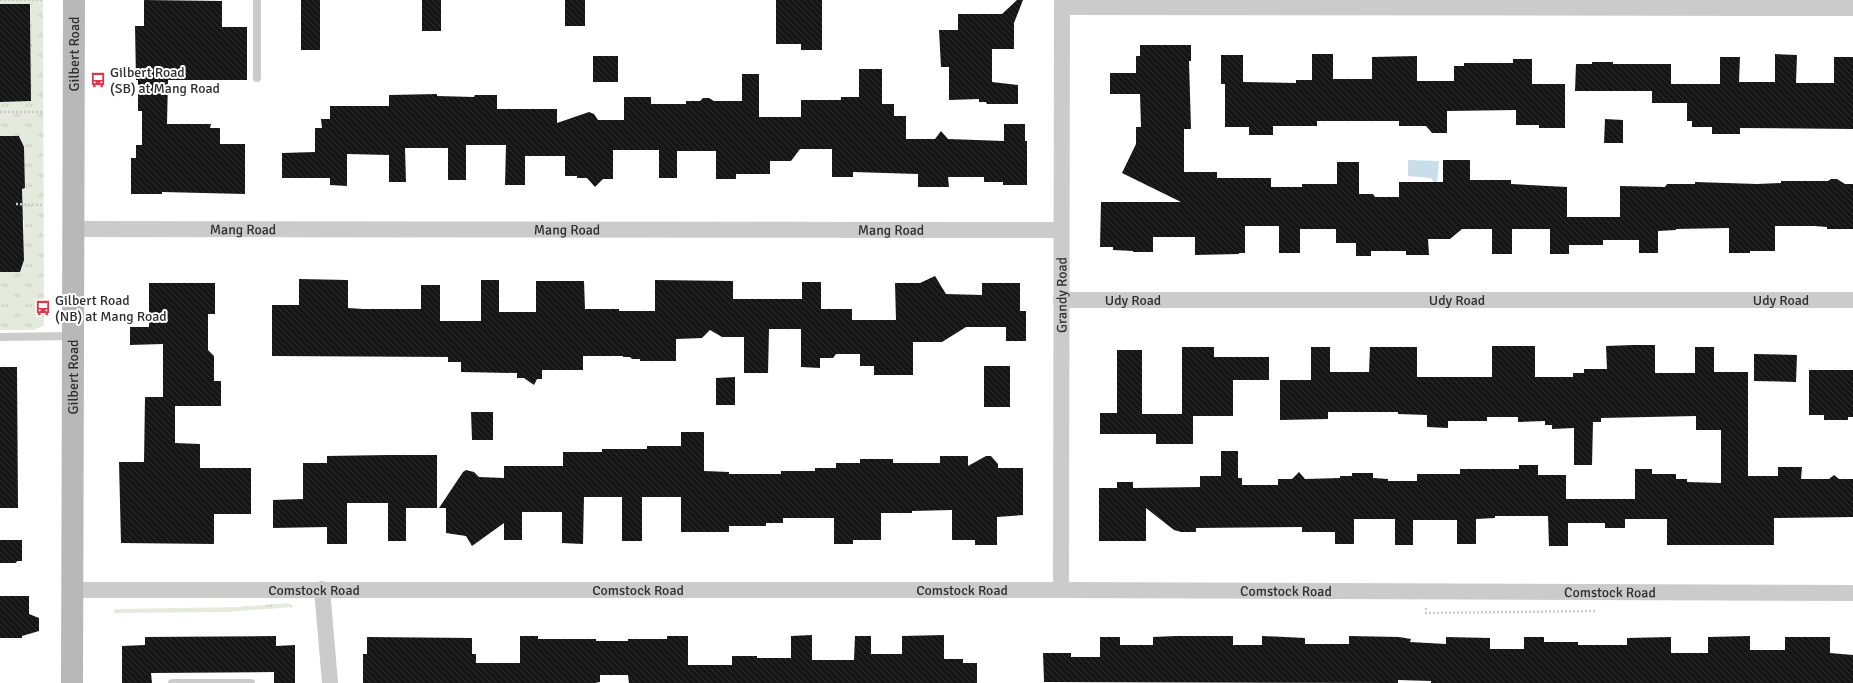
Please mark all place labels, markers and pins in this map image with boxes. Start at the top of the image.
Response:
place label: Gilbert Road (SB) at Mang Road [110,64,220,97]
bus stop icon: Gilbert Road (SB) at Mang Road [89,71,107,89]
place label: Gilbert Road (NB) at Mang Road [55,292,167,325]
bus stop icon: Gilbert Road (NB) at Mang Road [34,299,52,317]

